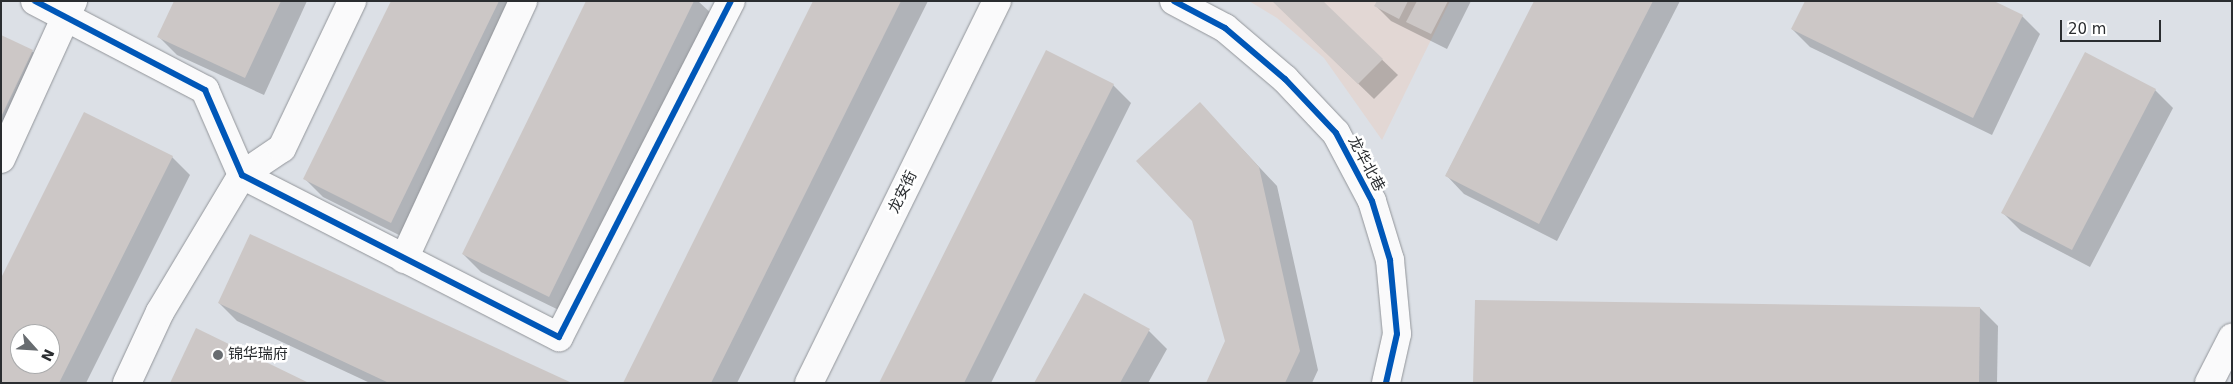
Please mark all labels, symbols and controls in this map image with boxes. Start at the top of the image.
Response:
scale bar [2063,10,2164,42]
text: 20 m [2068,20,2106,38]
street label: 龙华北巷 [1344,133,1388,195]
street label: 龙安街 [885,168,921,216]
north arrow [10,324,60,374]
text: N [38,346,57,364]
place label: 锦华瑞府 [228,346,288,364]
marker: 锦华瑞府 [212,349,224,361]

